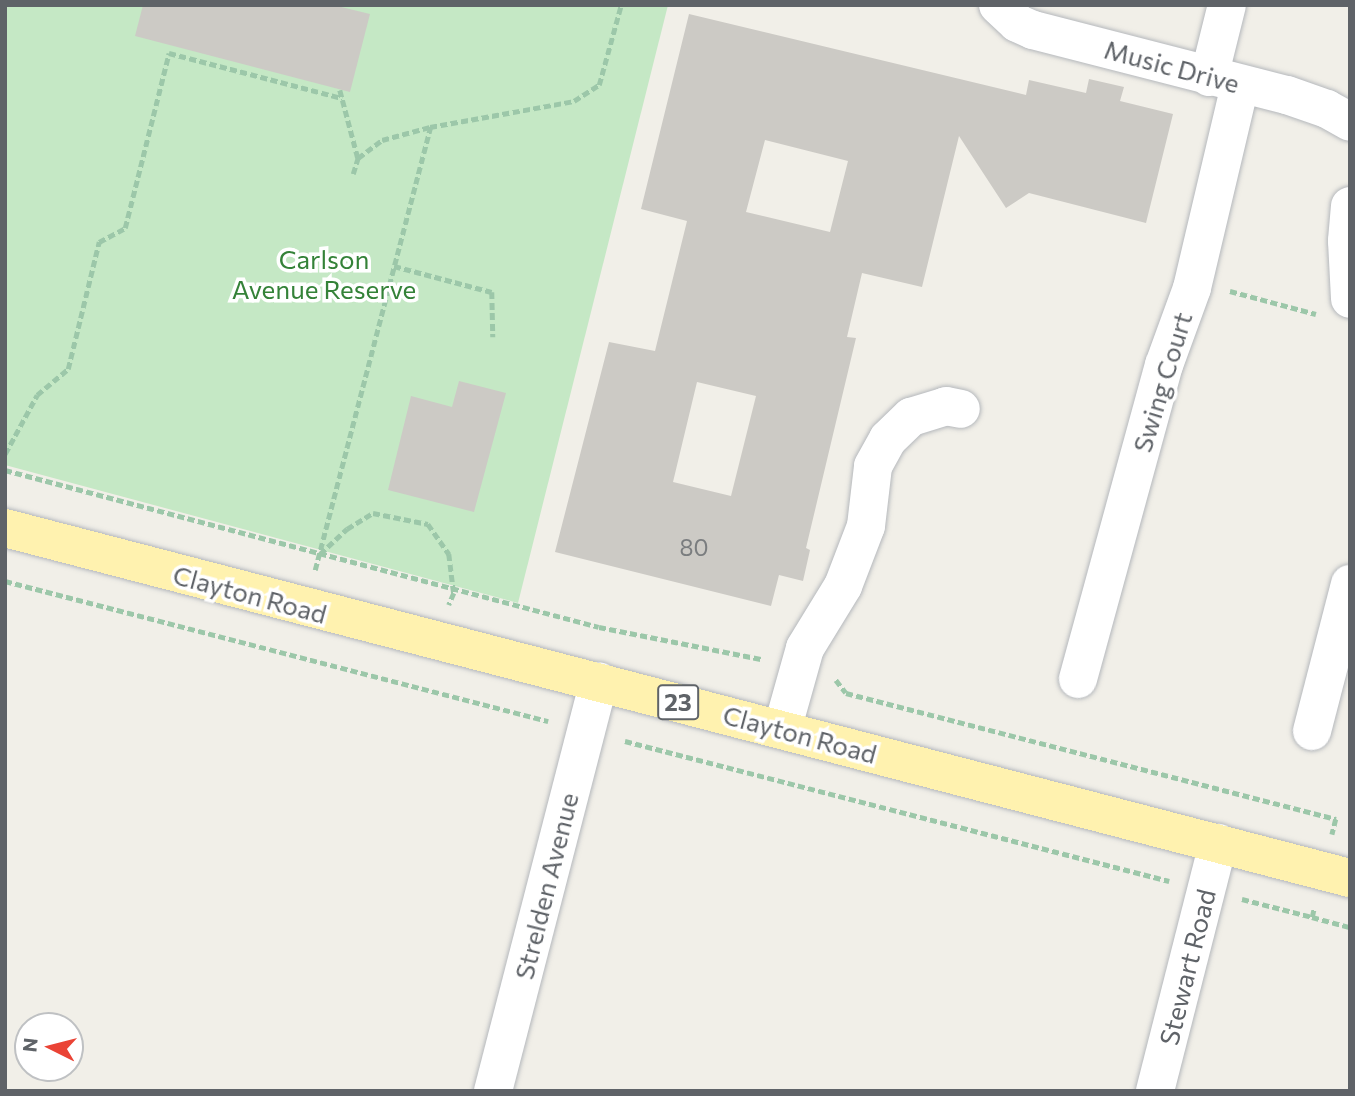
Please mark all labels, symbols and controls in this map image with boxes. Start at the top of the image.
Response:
street label: Music Drive [1101,33,1243,99]
park label: Carlson Avenue Reserve [232,243,416,304]
street label: Swing Court [1126,308,1198,456]
house number: 80 [680,533,708,561]
street label: Clayton Road [170,559,330,629]
road number: 23 [657,682,699,722]
street label: Clayton Road [720,699,880,769]
street label: Strelden Avenue [508,789,584,983]
street label: Stewart Road [1153,886,1221,1048]
north arrow [14,1012,84,1082]
text: N [17,1037,42,1053]

